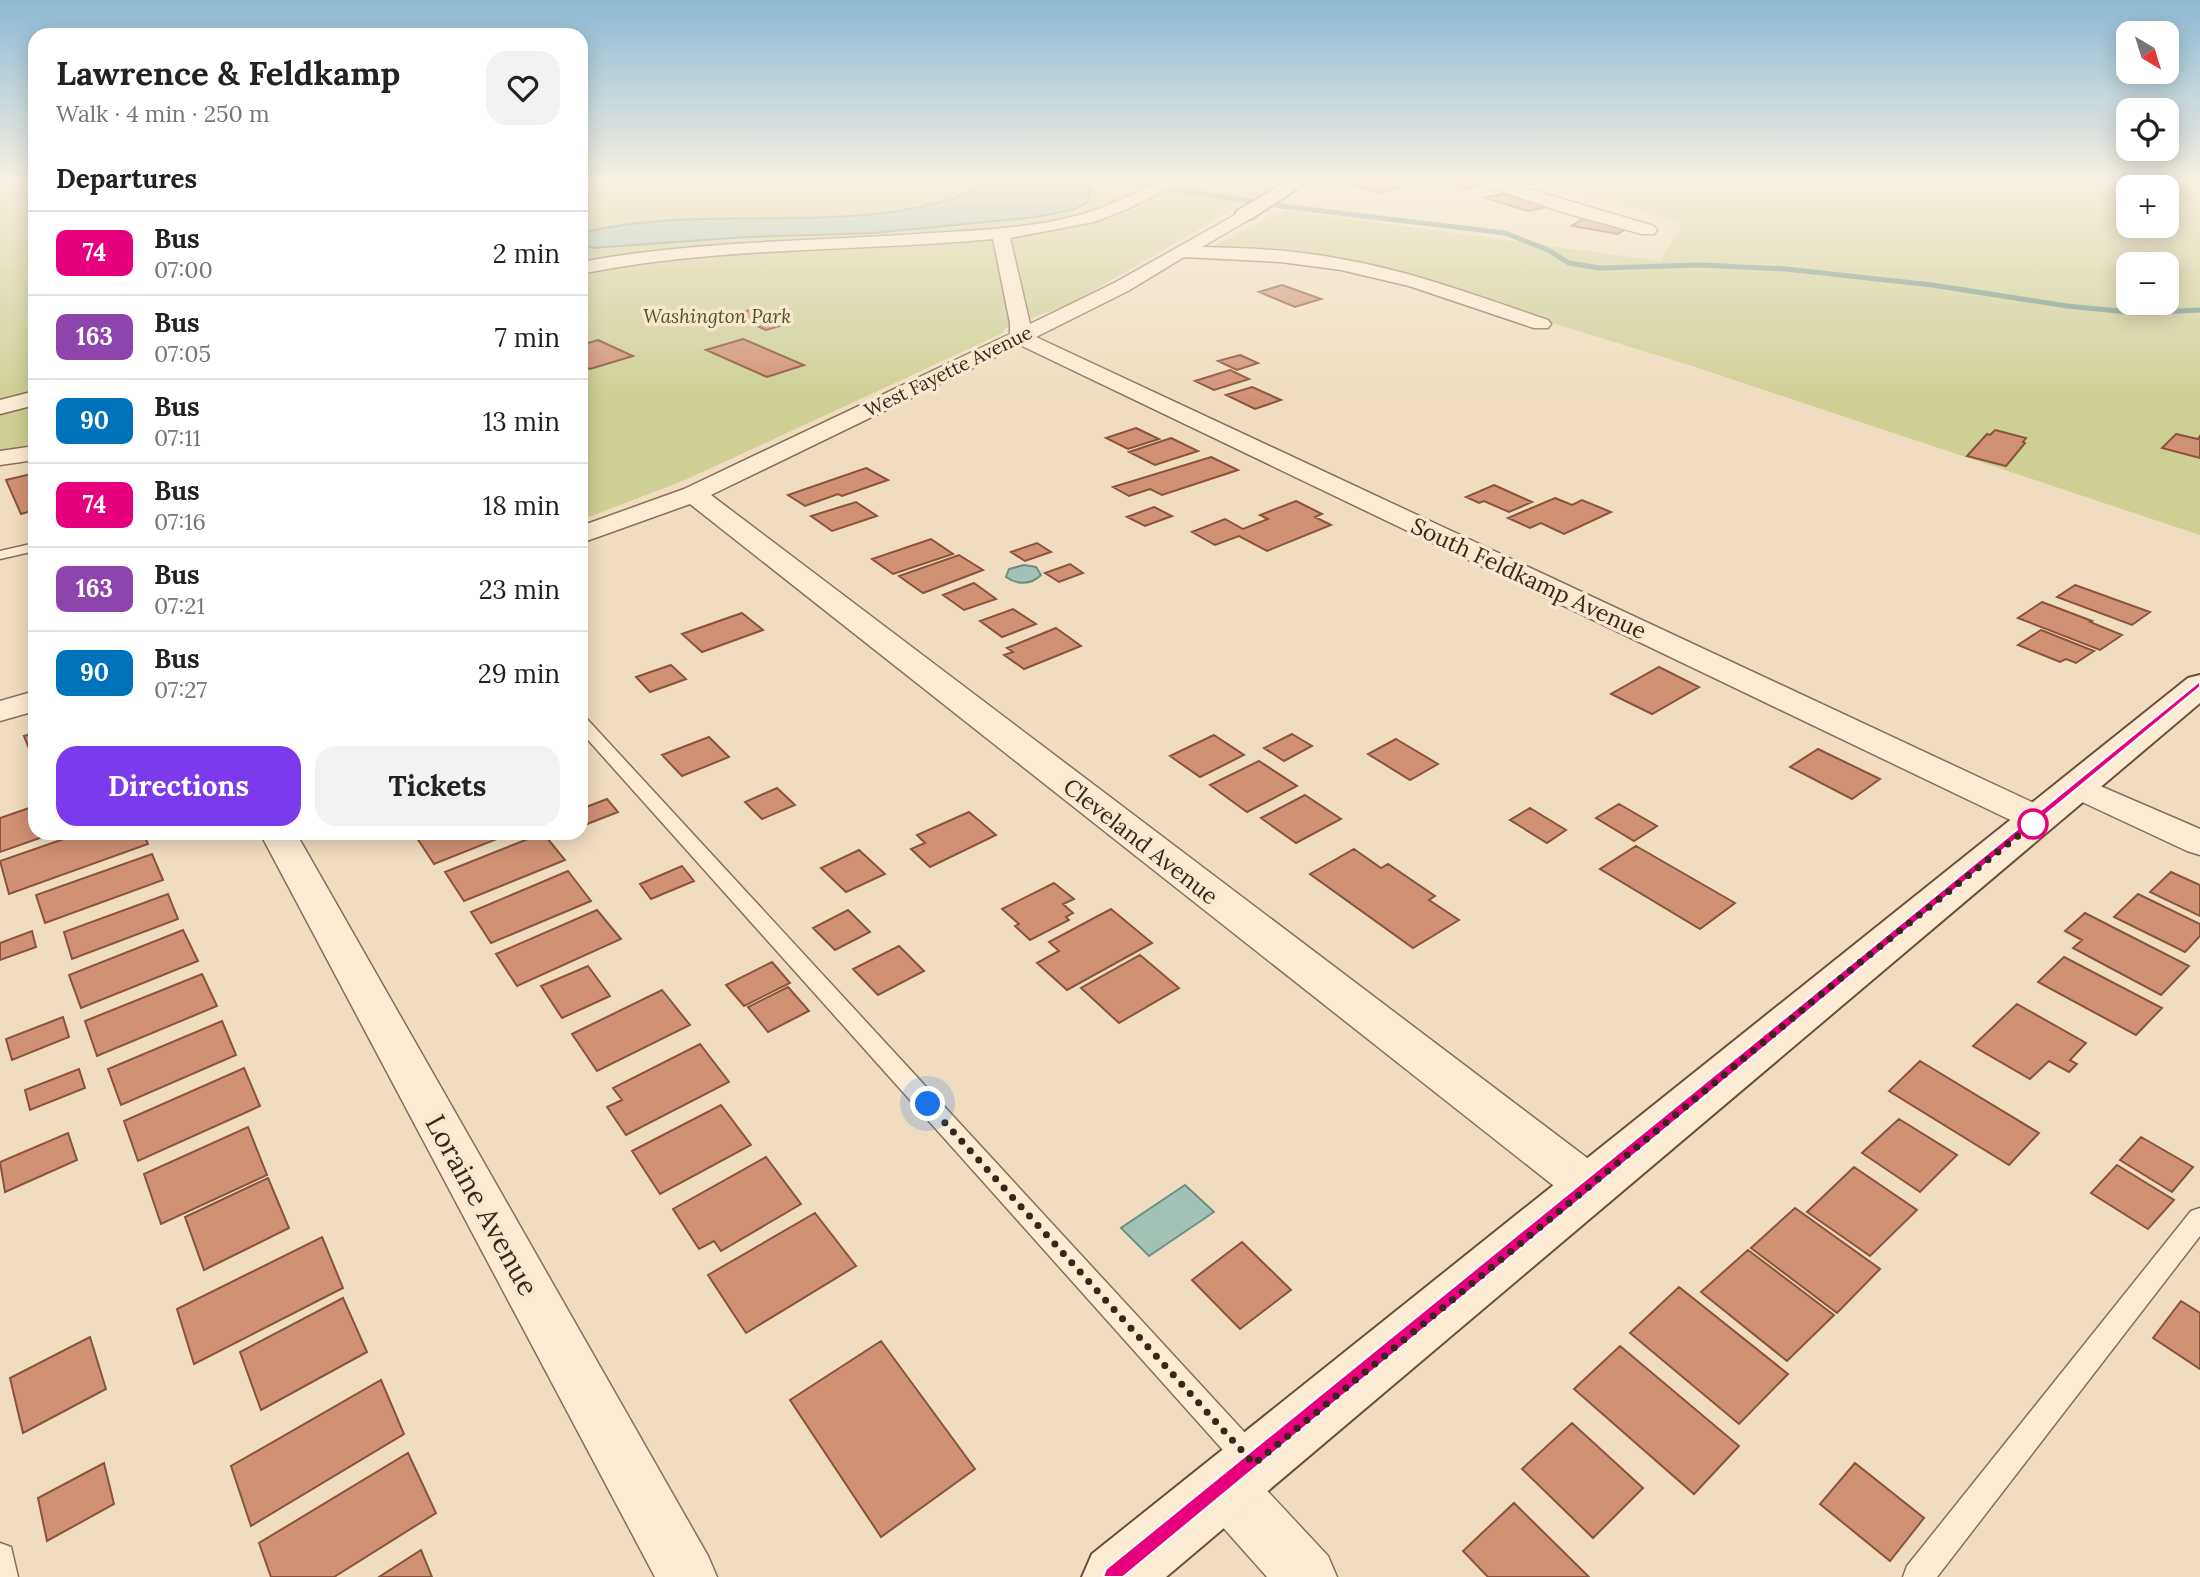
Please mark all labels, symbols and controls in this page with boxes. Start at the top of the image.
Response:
north arrow [2116,21,2179,84]
map controls [2116,21,2179,315]
button: heart [486,51,560,125]
text: Lawrence & Feldkamp [56,52,400,94]
button: locate [2116,98,2179,161]
text: Walk · 4 min · 250 m [56,99,269,128]
text: Departures [56,162,197,195]
button: + [2116,175,2179,238]
text: Bus [154,222,200,255]
text: 74 [83,237,106,268]
text: 2 min [493,237,560,270]
button: − [2116,252,2179,315]
text: 07:00 [154,255,213,284]
park label: Washington Park [643,304,791,328]
text: Bus [154,306,200,339]
street label: West Fayette Avenue [860,320,1036,422]
text: 163 [76,321,113,352]
text: 7 min [495,321,560,354]
text: 07:05 [154,339,211,368]
text: Bus [154,390,200,423]
text: 90 [80,405,109,436]
text: 13 min [483,405,560,438]
text: 07:11 [154,423,201,452]
text: Bus [154,474,200,507]
text: 74 [83,489,106,520]
text: 18 min [483,489,560,522]
text: 07:16 [154,507,206,536]
street label: South Feldkamp Avenue [1407,511,1651,645]
text: Bus [154,558,200,591]
text: 163 [76,573,113,604]
text: 23 min [479,573,560,606]
text: 07:21 [154,591,205,620]
text: Bus [154,642,200,675]
text: 90 [80,657,109,688]
text: 29 min [478,657,560,690]
text: 07:27 [154,675,207,704]
button: Directions [56,746,301,826]
button: Tickets [315,746,560,826]
street label: Cleveland Avenue [1058,772,1224,910]
unlabelled marker [2018,809,2048,839]
your location [910,1086,945,1121]
street label: Loraine Avenue [417,1108,547,1302]

